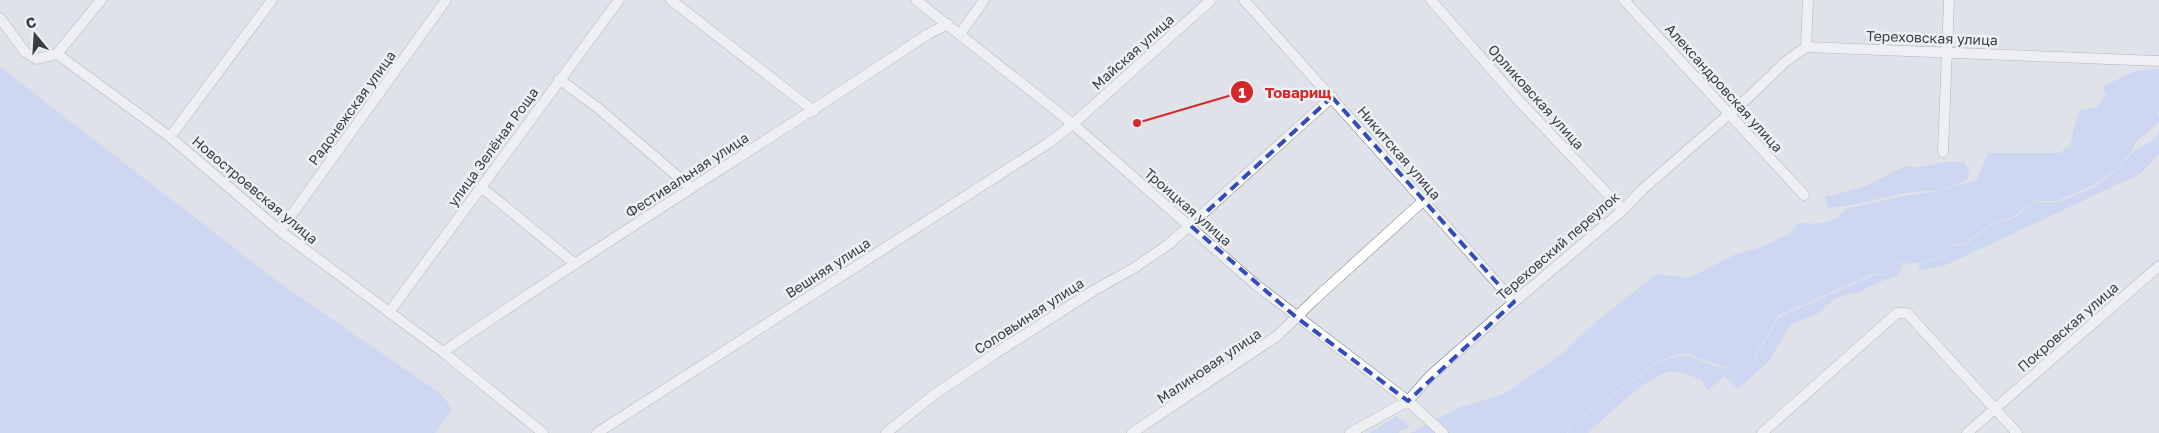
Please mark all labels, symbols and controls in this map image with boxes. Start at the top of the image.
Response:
north arrow [10,10,60,60]
street label: Майская улица [1088,10,1177,93]
text: С [23,13,38,32]
street label: Александровская улица [1662,20,1787,155]
street label: Тереховская улица [1866,27,1998,48]
street label: Орликовская улица [1485,41,1588,153]
street label: Радонежская улица [304,47,399,168]
callout: Товарищ [1230,77,1341,107]
text: 1 [1238,83,1246,101]
text: Товарищ [1265,83,1331,101]
street label: улица Зелёная Роща [444,84,541,210]
street label: Никитская улица [1354,102,1445,203]
street label: Фестивальная улица [622,128,752,221]
street label: Новостроевская улица [189,132,322,247]
street label: Троицкая улица [1141,164,1235,249]
street label: Тереховский переулок [1493,188,1623,304]
street label: Вешняя улица [782,234,873,301]
street label: Соловьиная улица [971,274,1087,357]
street label: Покровская улица [2014,278,2121,375]
street label: Малиновая улица [1153,324,1264,407]

